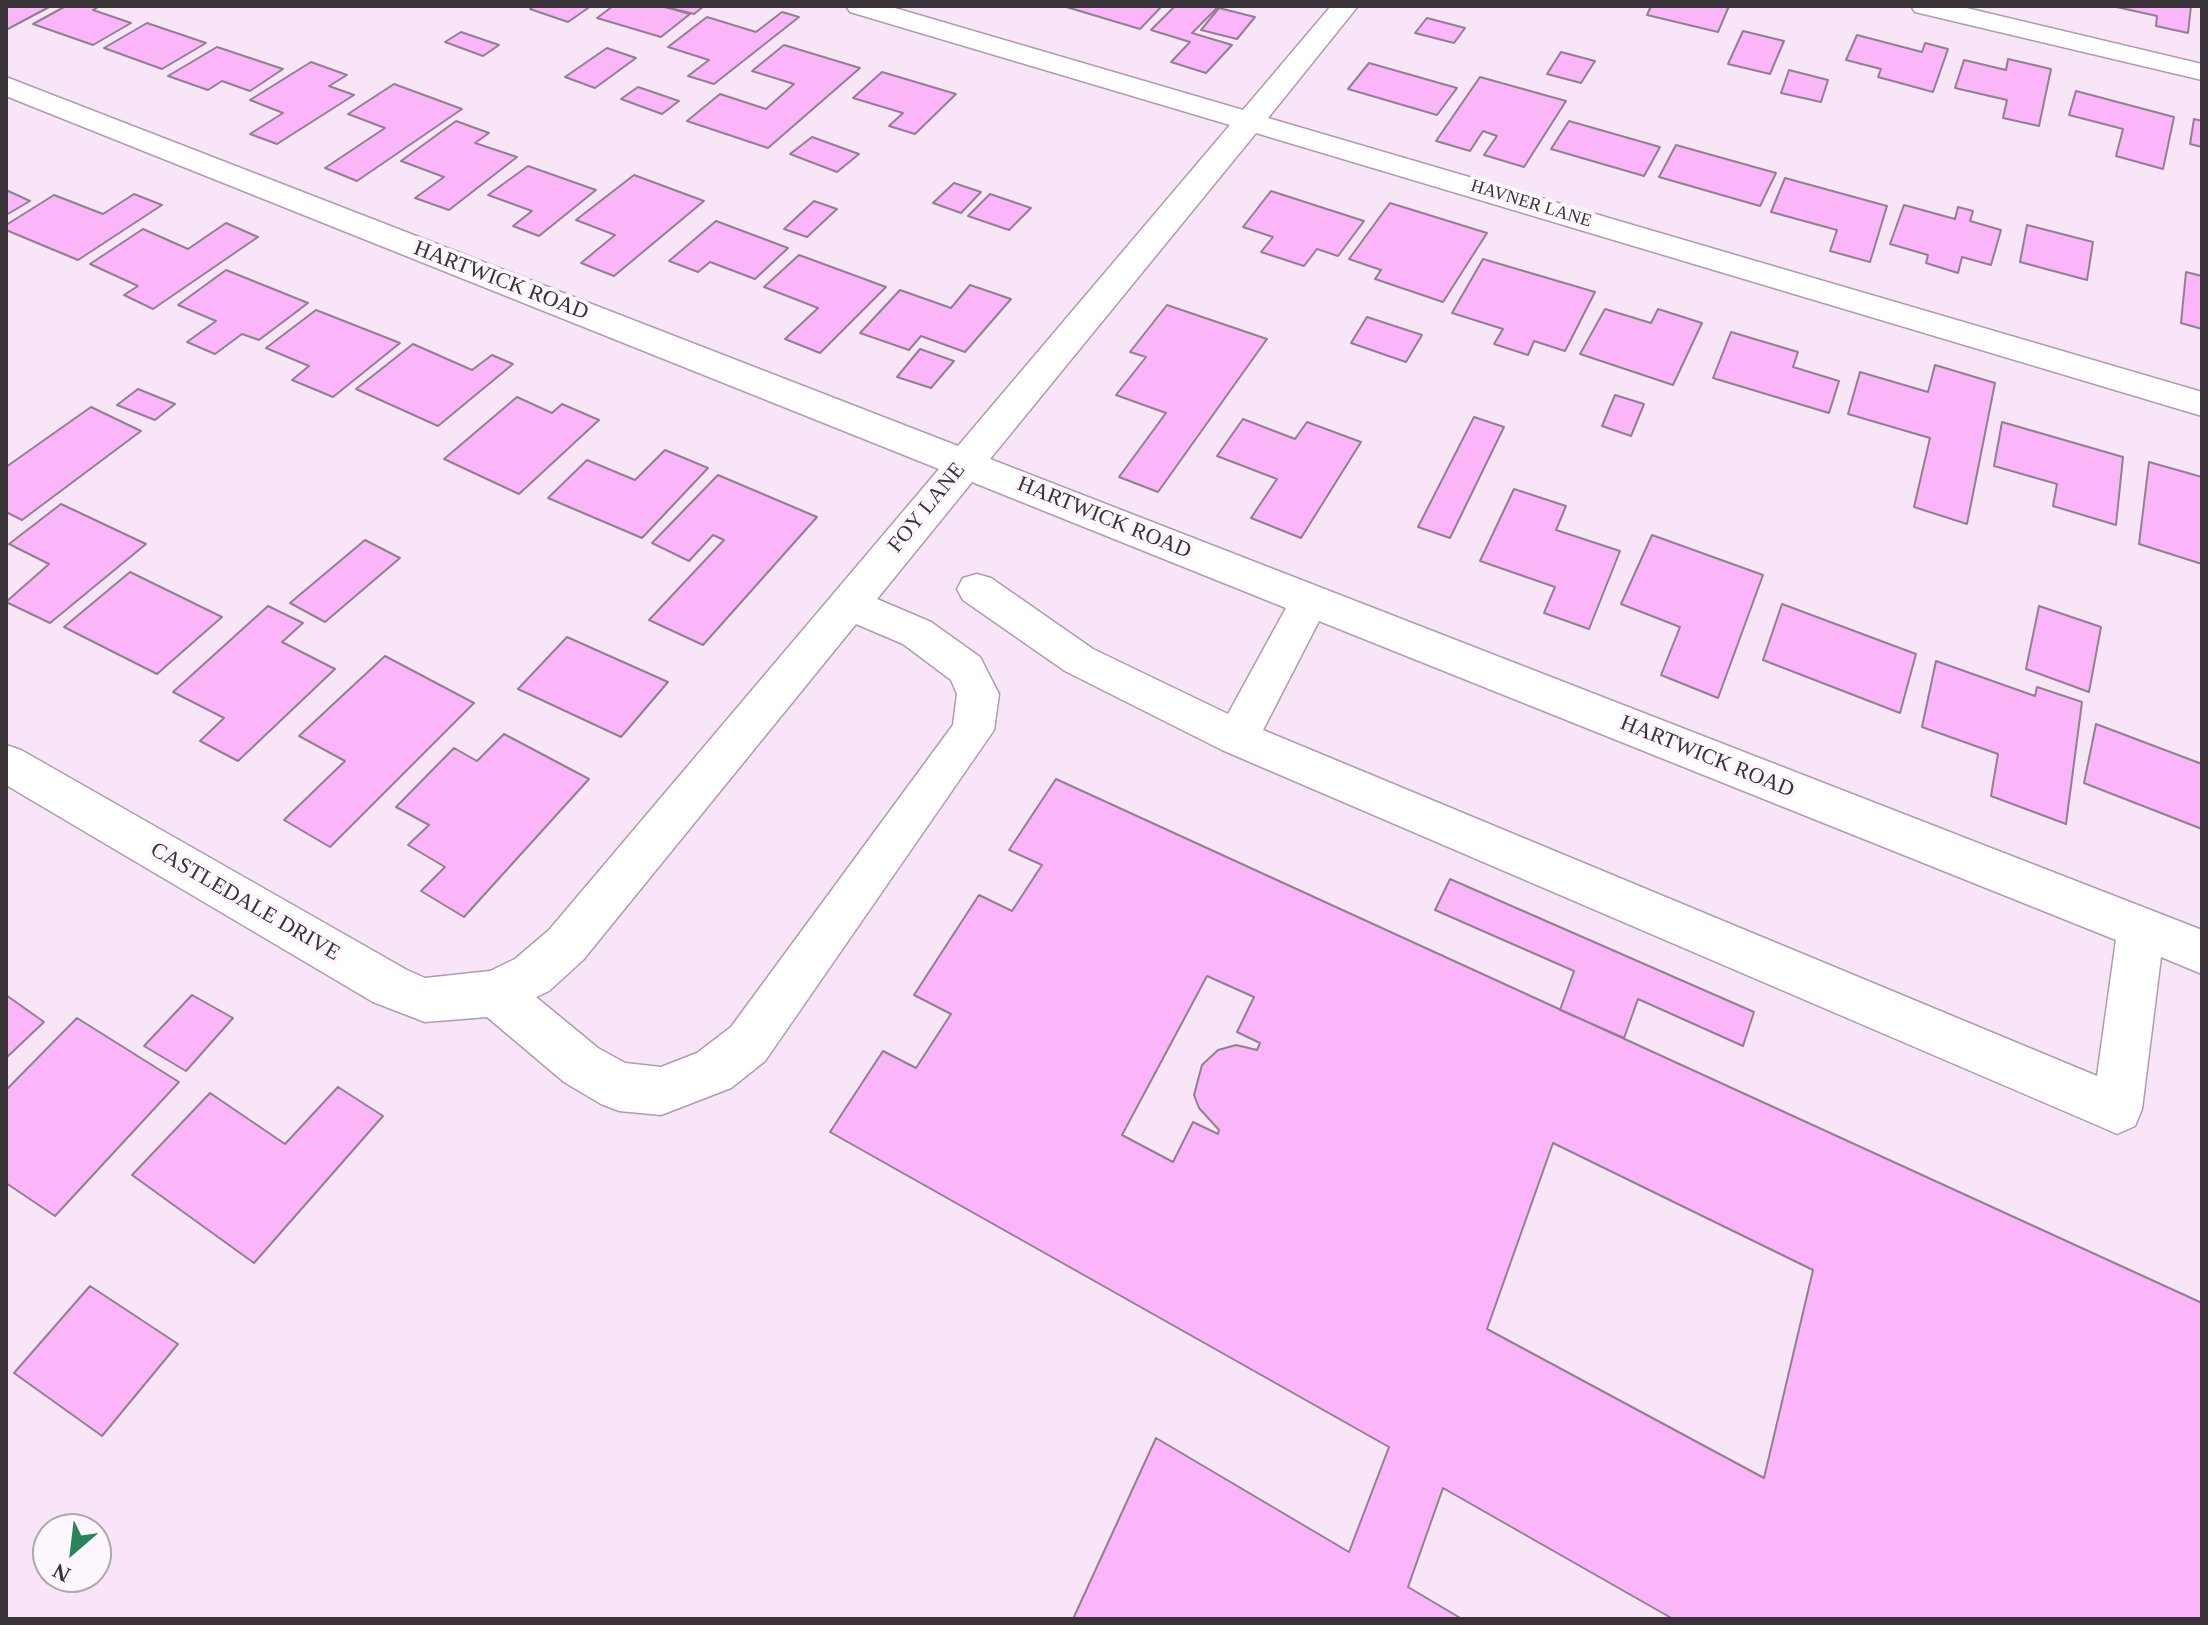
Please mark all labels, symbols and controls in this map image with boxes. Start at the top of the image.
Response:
street label: HAVNER LANE [1468,175,1594,233]
street label: HARTWICK ROAD [410,236,592,326]
street label: FOY LANE [883,458,971,558]
street label: HARTWICK ROAD [1013,471,1195,565]
street label: HARTWICK ROAD [1616,710,1798,804]
street label: CASTLEDALE DRIVE [146,837,344,967]
north arrow [32,1513,112,1593]
text: N [49,1558,74,1588]

